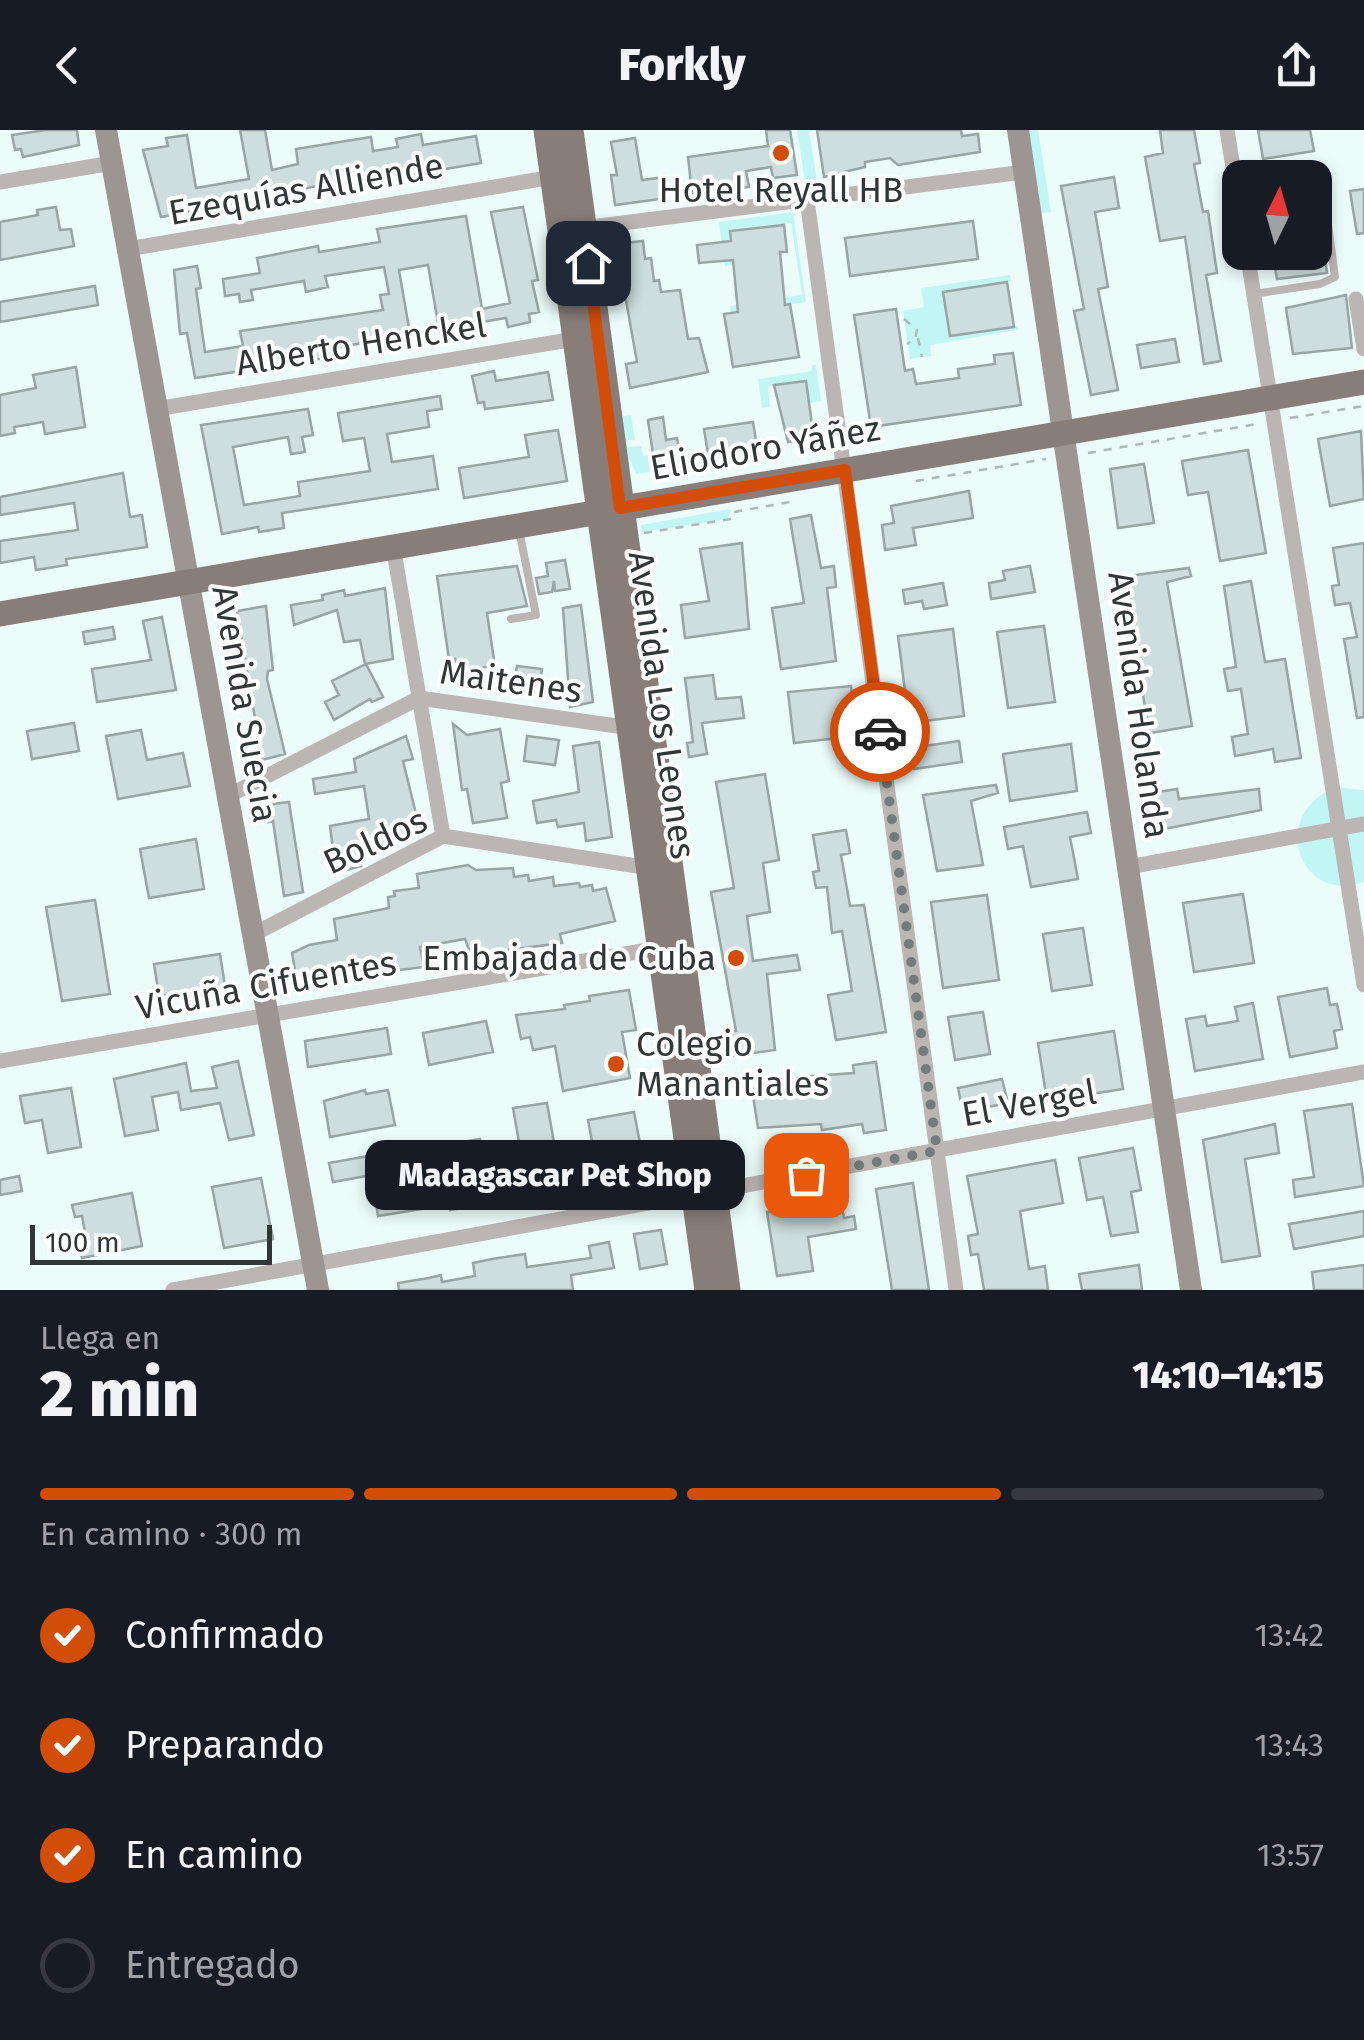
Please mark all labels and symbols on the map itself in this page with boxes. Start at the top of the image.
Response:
marker: Hotel Reyall HB [770,142,792,164]
street label: Ezequías Alliende [165,144,447,234]
north arrow [1222,160,1332,270]
place label: Hotel Reyall HB [659,169,903,211]
pin [546,221,631,306]
street label: Alberto Henckel [233,304,489,384]
street label: Eliodoro Yáñez [647,407,883,489]
street label: Avenida Los Leones [620,548,704,862]
street label: Avenida Holanda [1099,569,1179,841]
street label: Avenida Suecia [203,582,287,826]
street label: Maitenes [437,650,585,712]
courier [830,682,930,782]
street label: Boldos [316,799,434,883]
place label: Embajada de Cuba [422,937,716,979]
street label: Vicuña Cifuentes [133,941,399,1029]
marker: Embajada de Cuba [725,947,747,969]
place label: Colegio Manantiales [636,1023,829,1105]
marker: Colegio Manantiales [605,1053,627,1075]
street label: El Vergel [959,1071,1099,1135]
pin [764,1133,849,1218]
callout: Madagascar Pet Shop [366,1140,746,1210]
scale bar [30,1220,272,1264]

